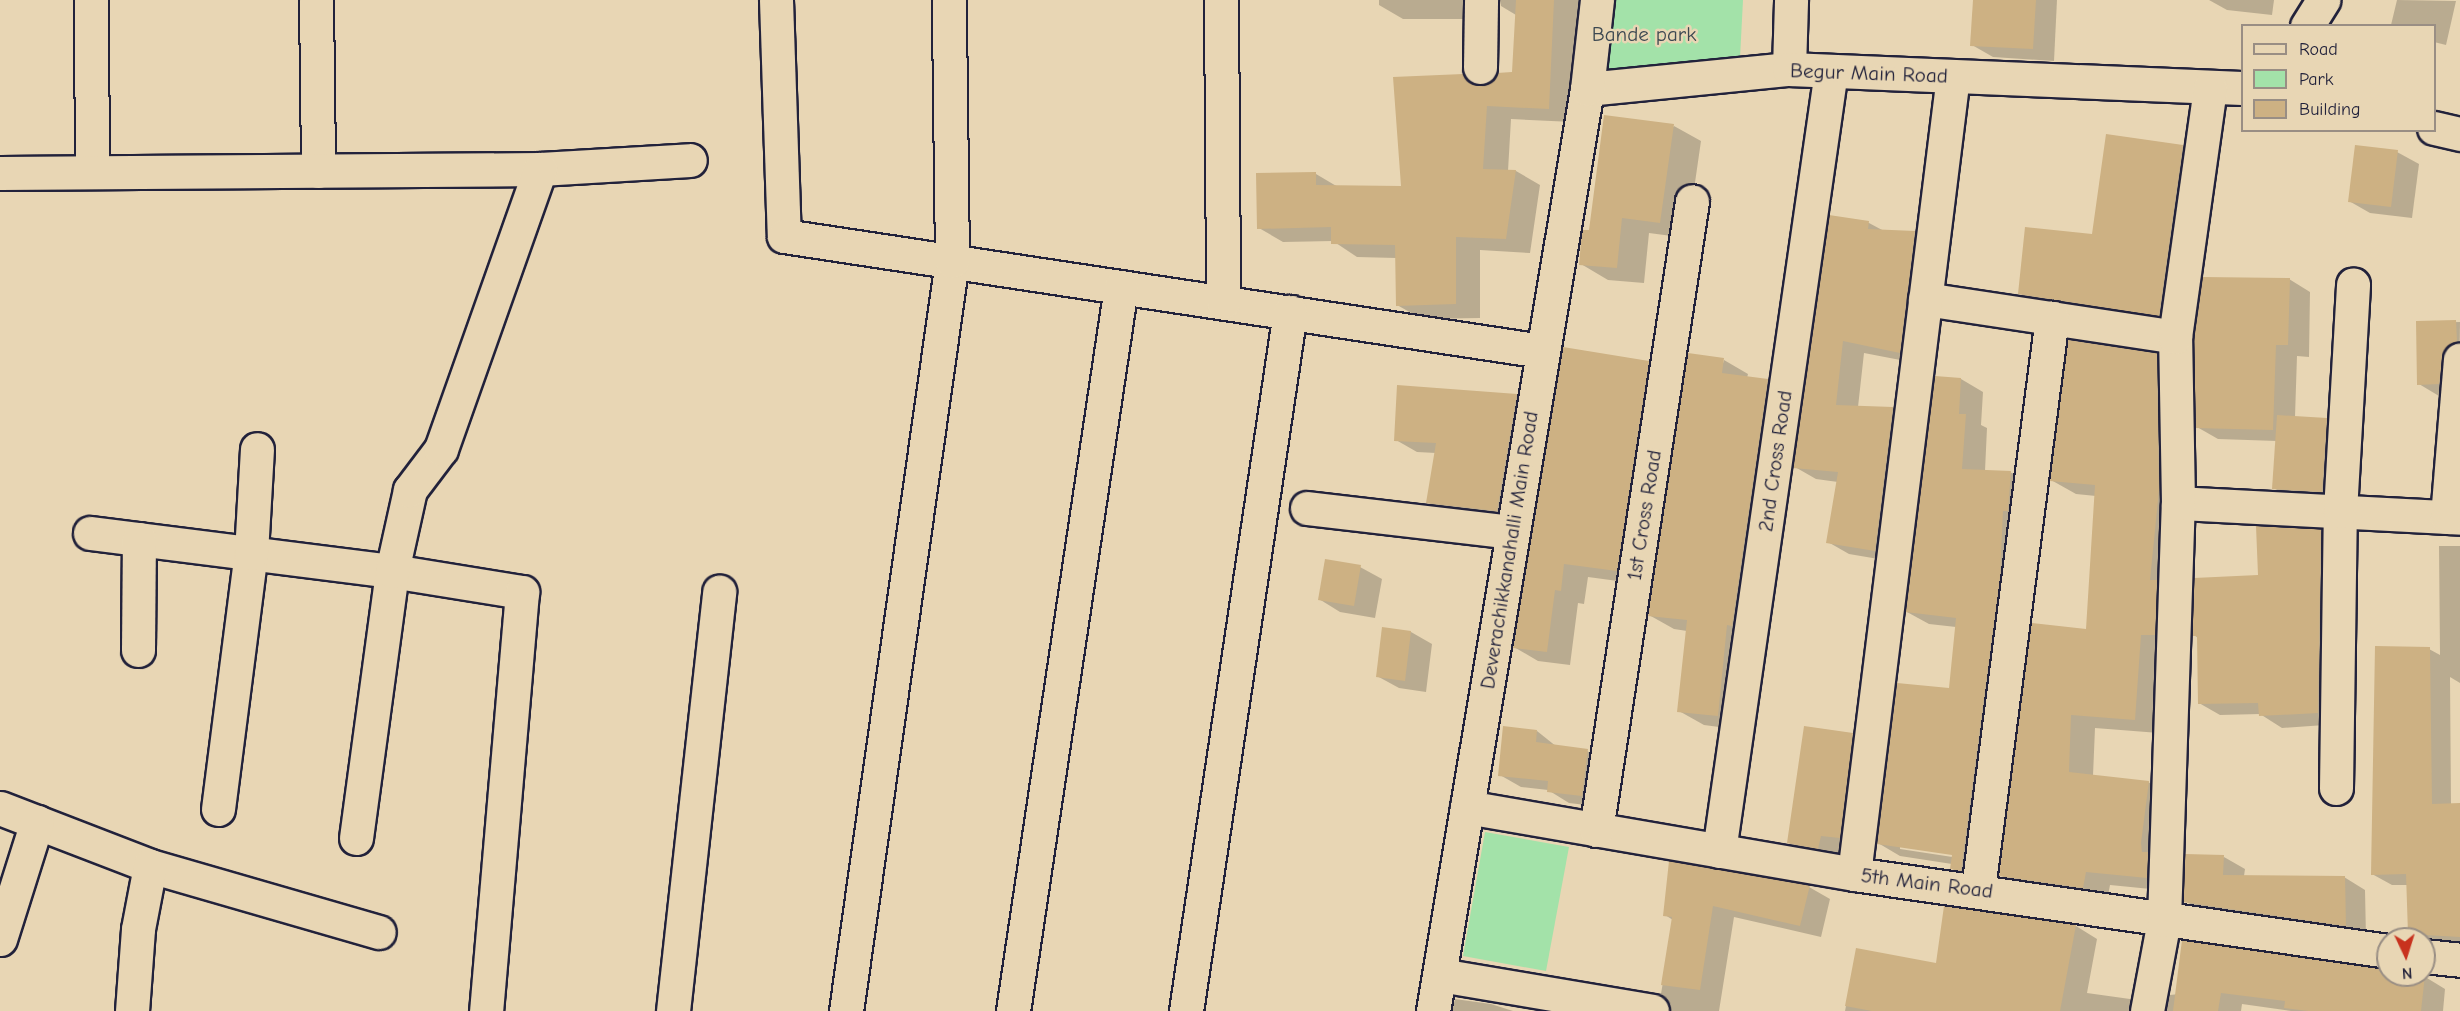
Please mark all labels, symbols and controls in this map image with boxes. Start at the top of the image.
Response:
park label: Bande park [1592,21,1696,47]
legend [2241,24,2436,132]
text: Road [2299,39,2338,60]
street label: Begur Main Road [1790,58,1948,88]
text: Park [2299,69,2333,90]
text: Building [2299,99,2361,120]
street label: 2nd Cross Road [1753,389,1797,533]
street label: Deverachikkanahalli Main Road [1475,409,1543,691]
street label: 1st Cross Road [1621,448,1667,582]
street label: 5th Main Road [1860,862,1994,904]
north arrow [2376,927,2436,987]
text: N [2401,964,2413,982]

